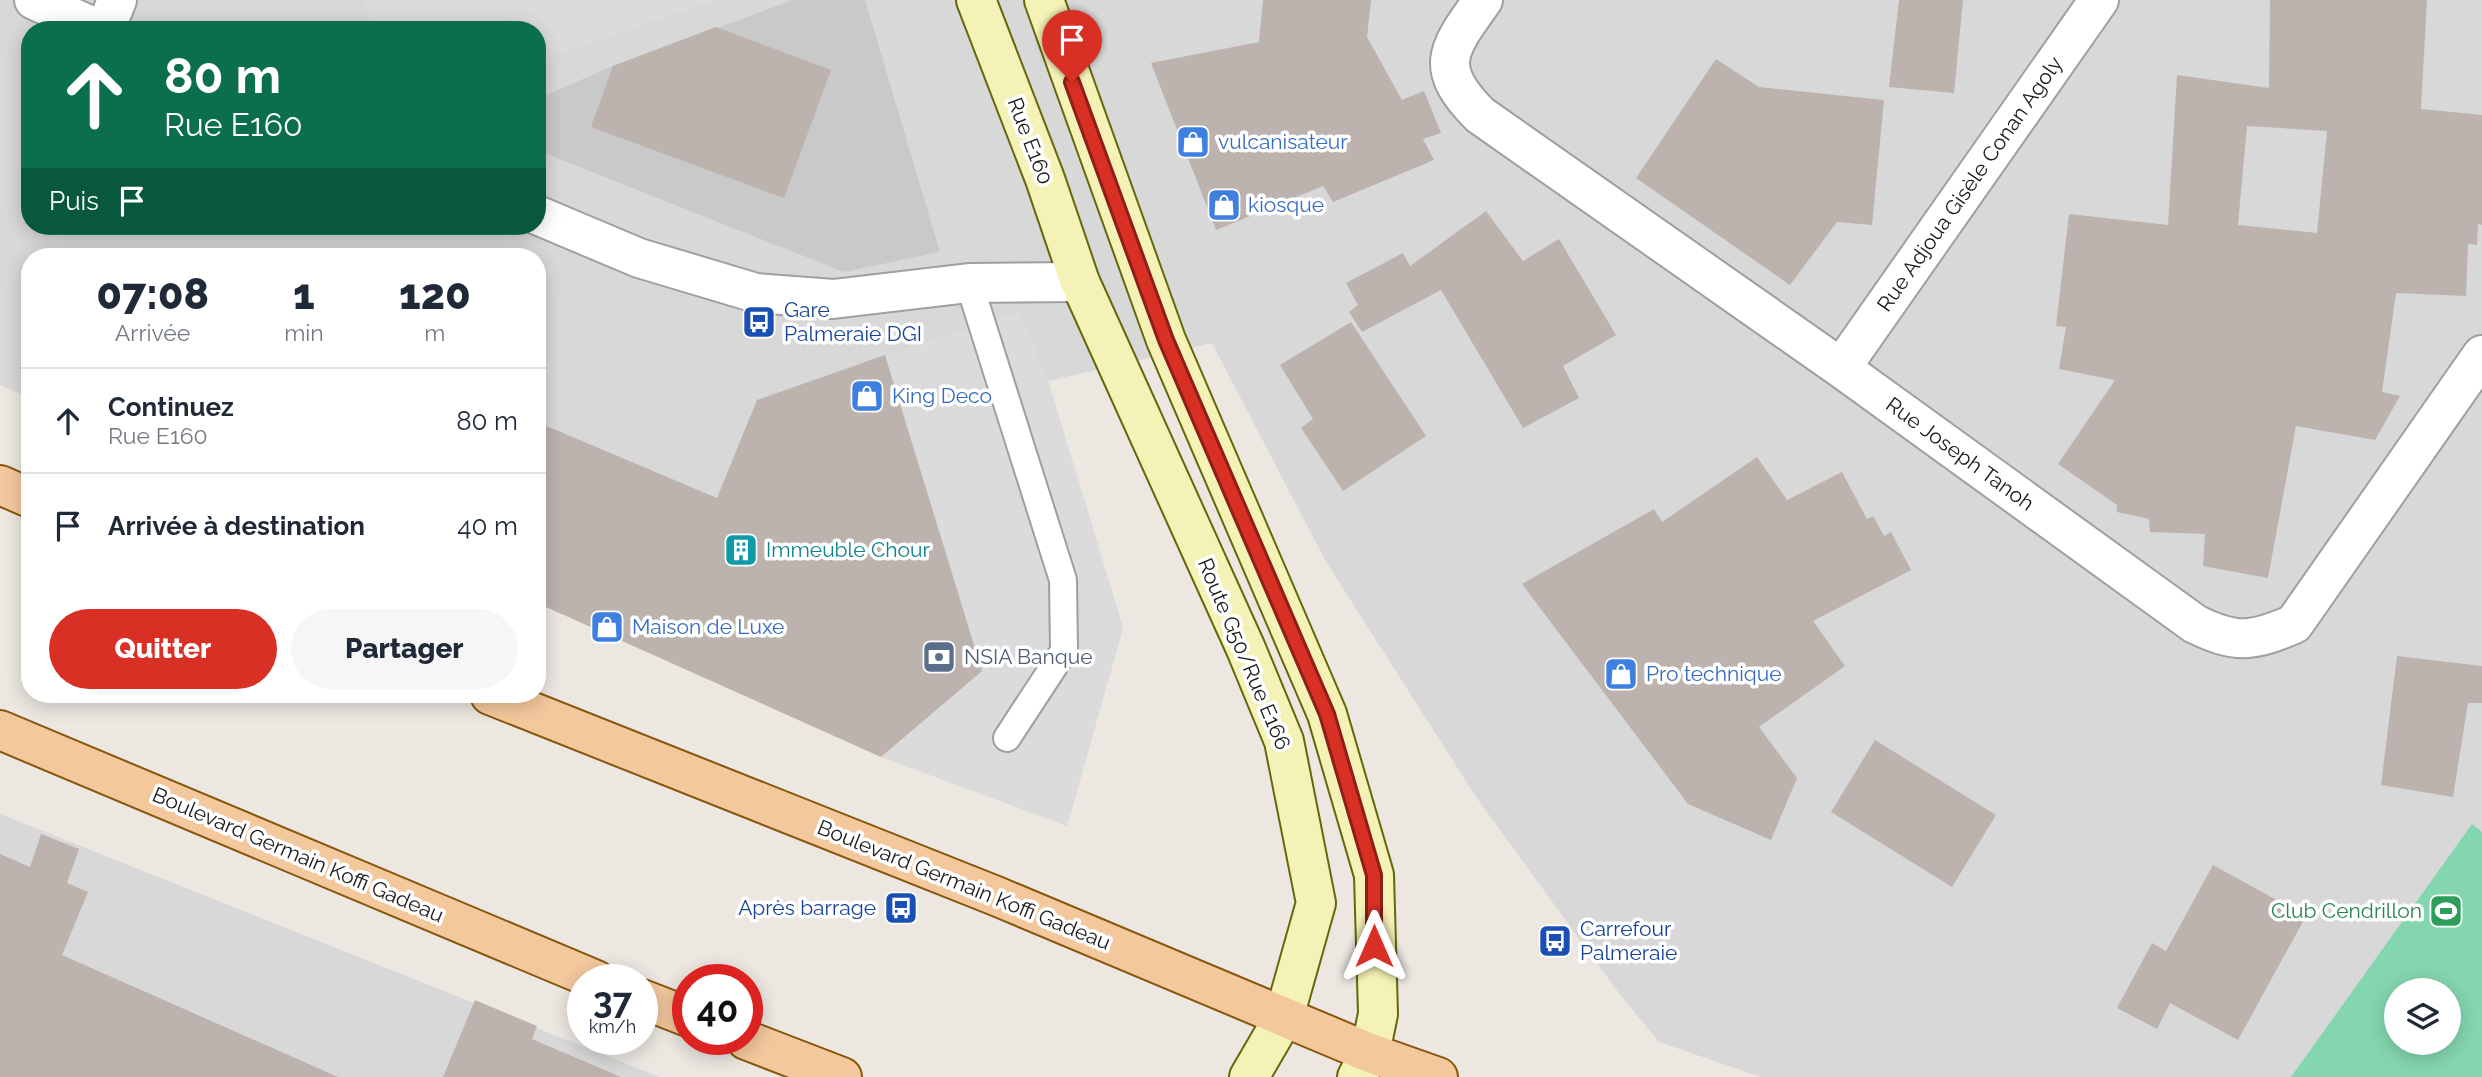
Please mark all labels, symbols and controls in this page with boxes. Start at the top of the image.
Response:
pin [1042,10,1102,82]
icon: arrive [1053,21,1091,59]
text: 80 m [164,47,281,104]
icon: ahead [49,49,140,140]
street label: Rue Adjoua Gisèle Conan Agoly [1872,51,2067,316]
street label: Rue E160 [1002,94,1058,188]
text: Rue E160 [164,106,303,143]
shop icon: vulcanisateur [1174,123,1212,161]
place label: vulcanisateur [1218,129,1348,154]
icon: arrive [113,182,151,220]
text: Puis [49,186,99,216]
shop icon: kiosque [1205,186,1243,224]
place label: kiosque [1248,192,1324,217]
text: 07:08 [96,270,209,319]
text: 1 [293,270,315,319]
text: 120 [399,270,471,319]
place label: Gare Palmeraie DGI [784,297,922,346]
bus stop icon: Gare Palmeraie DGI [740,303,778,341]
text: Arrivée [115,319,190,346]
text: min [284,319,324,346]
text: m [424,319,445,346]
shop icon: King Deco [848,377,886,415]
place label: King Deco [892,383,992,408]
street label: Rue Joseph Tanoh [1881,391,2039,516]
text: Continuez [108,392,234,422]
icon: ahead [49,402,87,440]
text: 80 m [456,406,518,436]
text: Rue E160 [108,422,208,449]
icon: arrive [49,507,87,545]
text: Arrivée à destination [108,511,365,541]
text: 40 m [457,511,518,541]
building icon: Immeuble Chour [722,531,760,569]
place label: Immeuble Chour [766,537,931,562]
street label: Route G50/Rue E166 [1193,554,1296,753]
shop icon: Maison de Luxe [588,608,626,646]
button: Quitter [49,609,277,689]
button: Partager [291,609,518,689]
place label: Maison de Luxe [632,614,784,639]
bank icon: NSIA Banque [920,638,958,676]
place label: NSIA Banque [964,644,1093,669]
shop icon: Pro technique [1602,655,1640,693]
place label: Pro technique [1646,661,1781,686]
street label: Boulevard Germain Koffi Gadeau [149,782,448,927]
street label: Boulevard Germain Koffi Gadeau [814,814,1114,955]
bus stop icon: Après barrage [882,889,920,927]
sports icon: Club Cendrillon [2427,892,2465,930]
place label: Après barrage [738,895,876,920]
place label: Club Cendrillon [2271,898,2422,923]
position arrow [1337,909,1411,983]
place label: Carrefour Palmeraie [1580,916,1677,965]
bus stop icon: Carrefour Palmeraie [1536,922,1574,960]
speed limit sign: 40 [672,964,763,1055]
map controls [2384,978,2461,1055]
button: layers [2384,978,2461,1055]
text: 37 [593,980,632,1021]
text: km/h [589,1016,636,1037]

